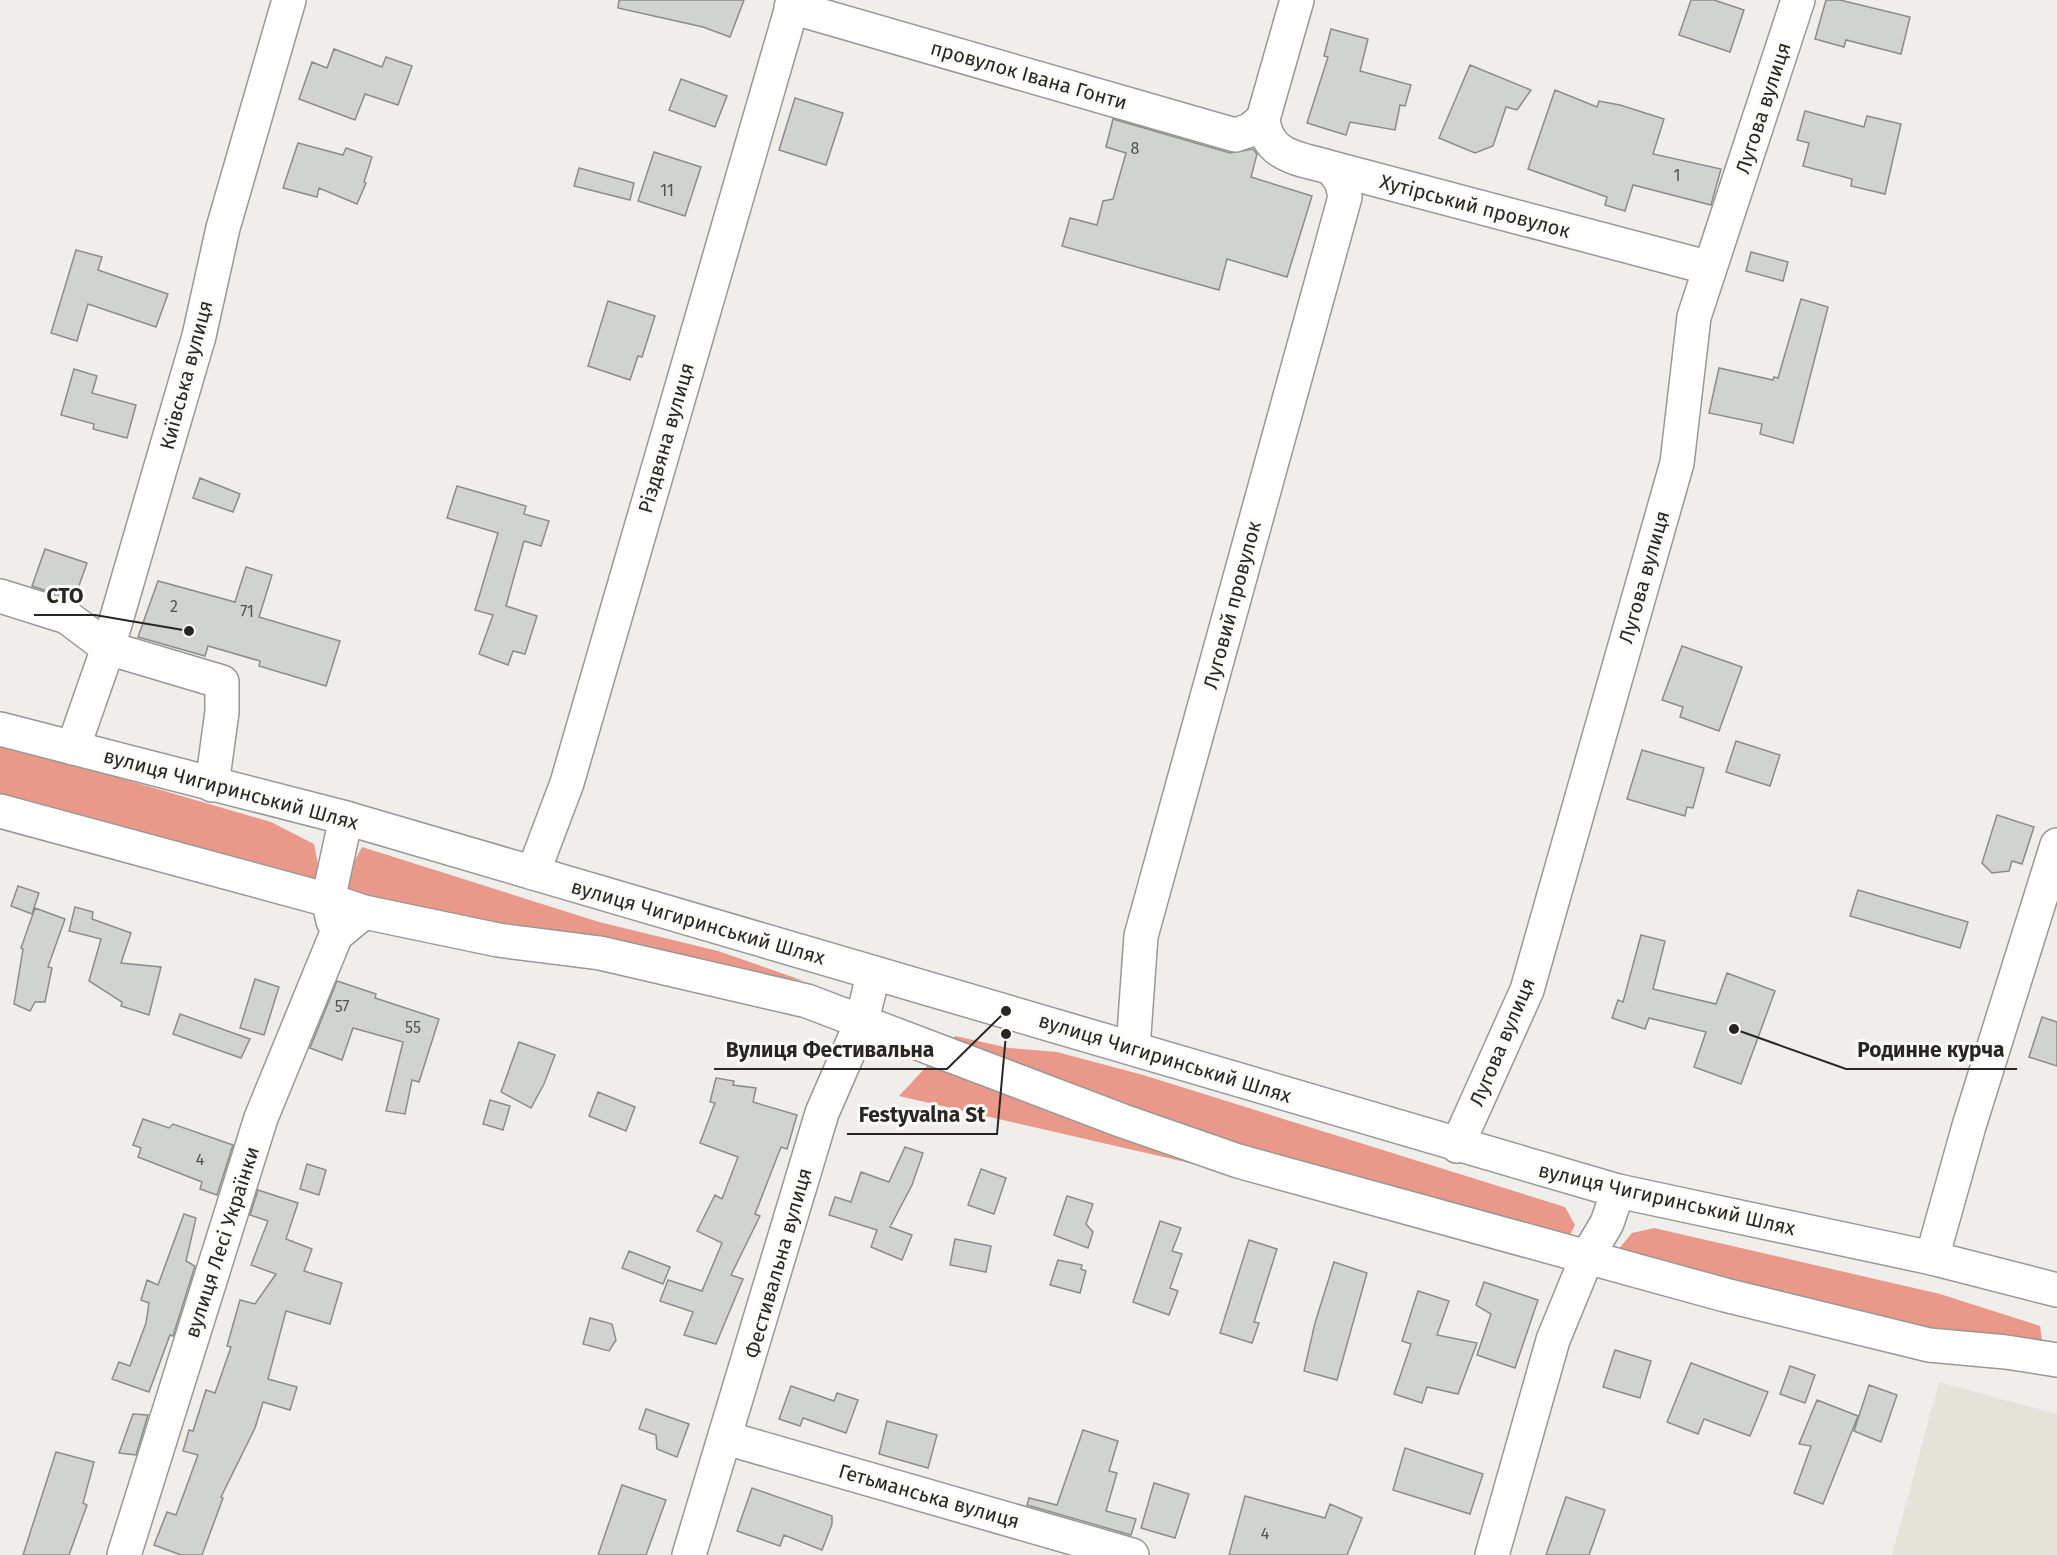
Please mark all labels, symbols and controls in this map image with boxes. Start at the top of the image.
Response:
street label: провулок Івана Гонти [928,35,1130,115]
street label: Лугова вулиця [1730,39,1796,177]
house number: 8 [1131,139,1140,158]
house number: 1 [1674,166,1680,185]
street label: Хутірський провулок [1377,169,1573,243]
house number: 11 [660,181,674,200]
street label: Київська вулиця [155,298,217,452]
street label: Різдвяна вулиця [633,360,699,516]
street label: Лугова вулиця [1614,508,1674,646]
street label: Луговий провулок [1198,518,1266,692]
callout: СТО [34,576,95,615]
text: СТО [47,583,83,609]
house number: 2 [170,597,178,616]
house number: 71 [240,602,254,621]
street label: вулиця Чигиринський Шлях [101,743,361,835]
street label: вулиця Чигиринський Шлях [568,874,828,970]
street label: Лугова вулиця [1464,974,1540,1110]
house number: 57 [335,997,349,1016]
street label: вулиця Чигиринський Шлях [1036,1008,1295,1108]
house number: 55 [405,1018,421,1037]
callout: Вулиця Фестивальна [714,1030,947,1069]
callout: Родинне курча [1846,1030,2017,1069]
text: Вулиця Фестивальна [726,1037,934,1063]
text: Родинне курча [1857,1037,2005,1063]
callout: Festyvalna St [847,1095,997,1134]
text: Festyvalna St [859,1102,986,1128]
street label: вулиця Лесі Українки [180,1143,264,1341]
house number: 4 [196,1150,205,1169]
street label: вулиця Чигиринський Шлях [1536,1158,1798,1240]
street label: Фестивальна вулиця [739,1165,817,1361]
street label: Гетьманська вулиця [836,1459,1022,1533]
house number: 4 [1261,1524,1270,1543]

